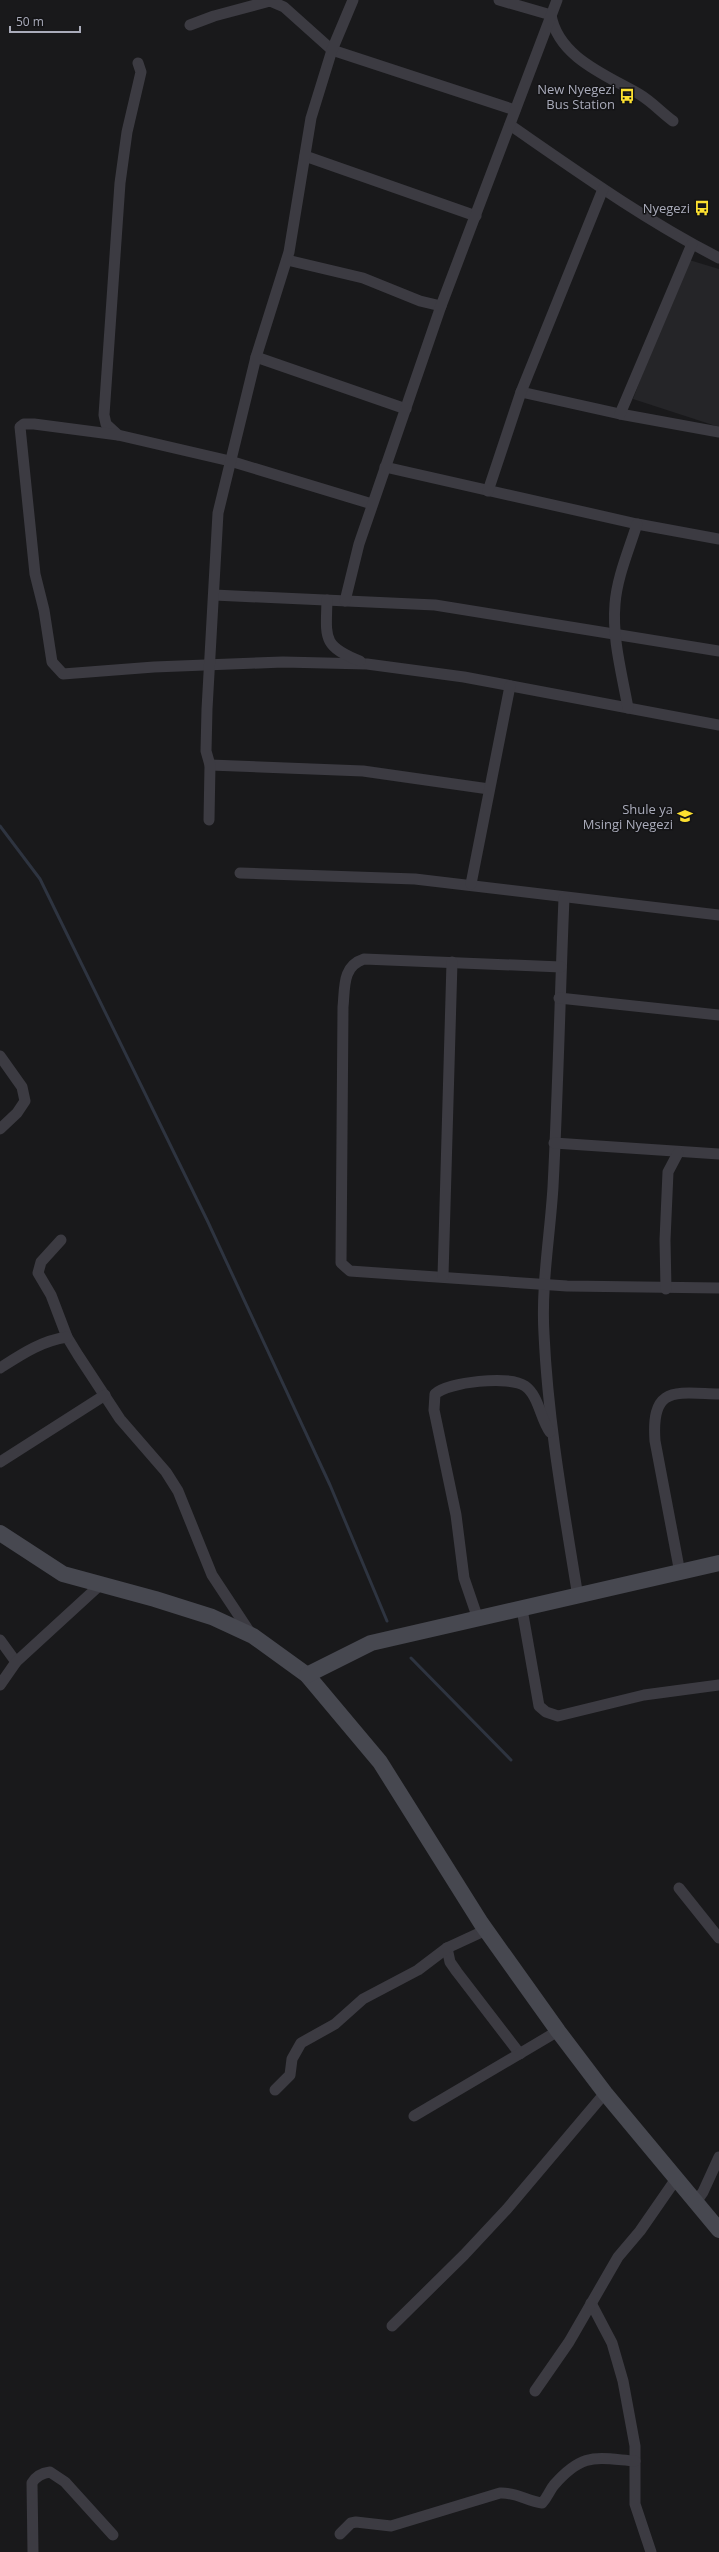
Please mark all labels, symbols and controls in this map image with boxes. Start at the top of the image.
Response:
scale bar [10,8,80,34]
text: 50 m [16,13,44,30]
place label: New Nyegezi Bus Station [537,80,615,113]
bus stop icon: New Nyegezi Bus Station [618,87,636,105]
place label: Nyegezi [643,199,690,217]
bus stop icon: Nyegezi [693,199,711,217]
place label: Shule ya Msingi Nyegezi [583,800,673,833]
school or university icon: Shule ya Msingi Nyegezi [676,807,694,825]

